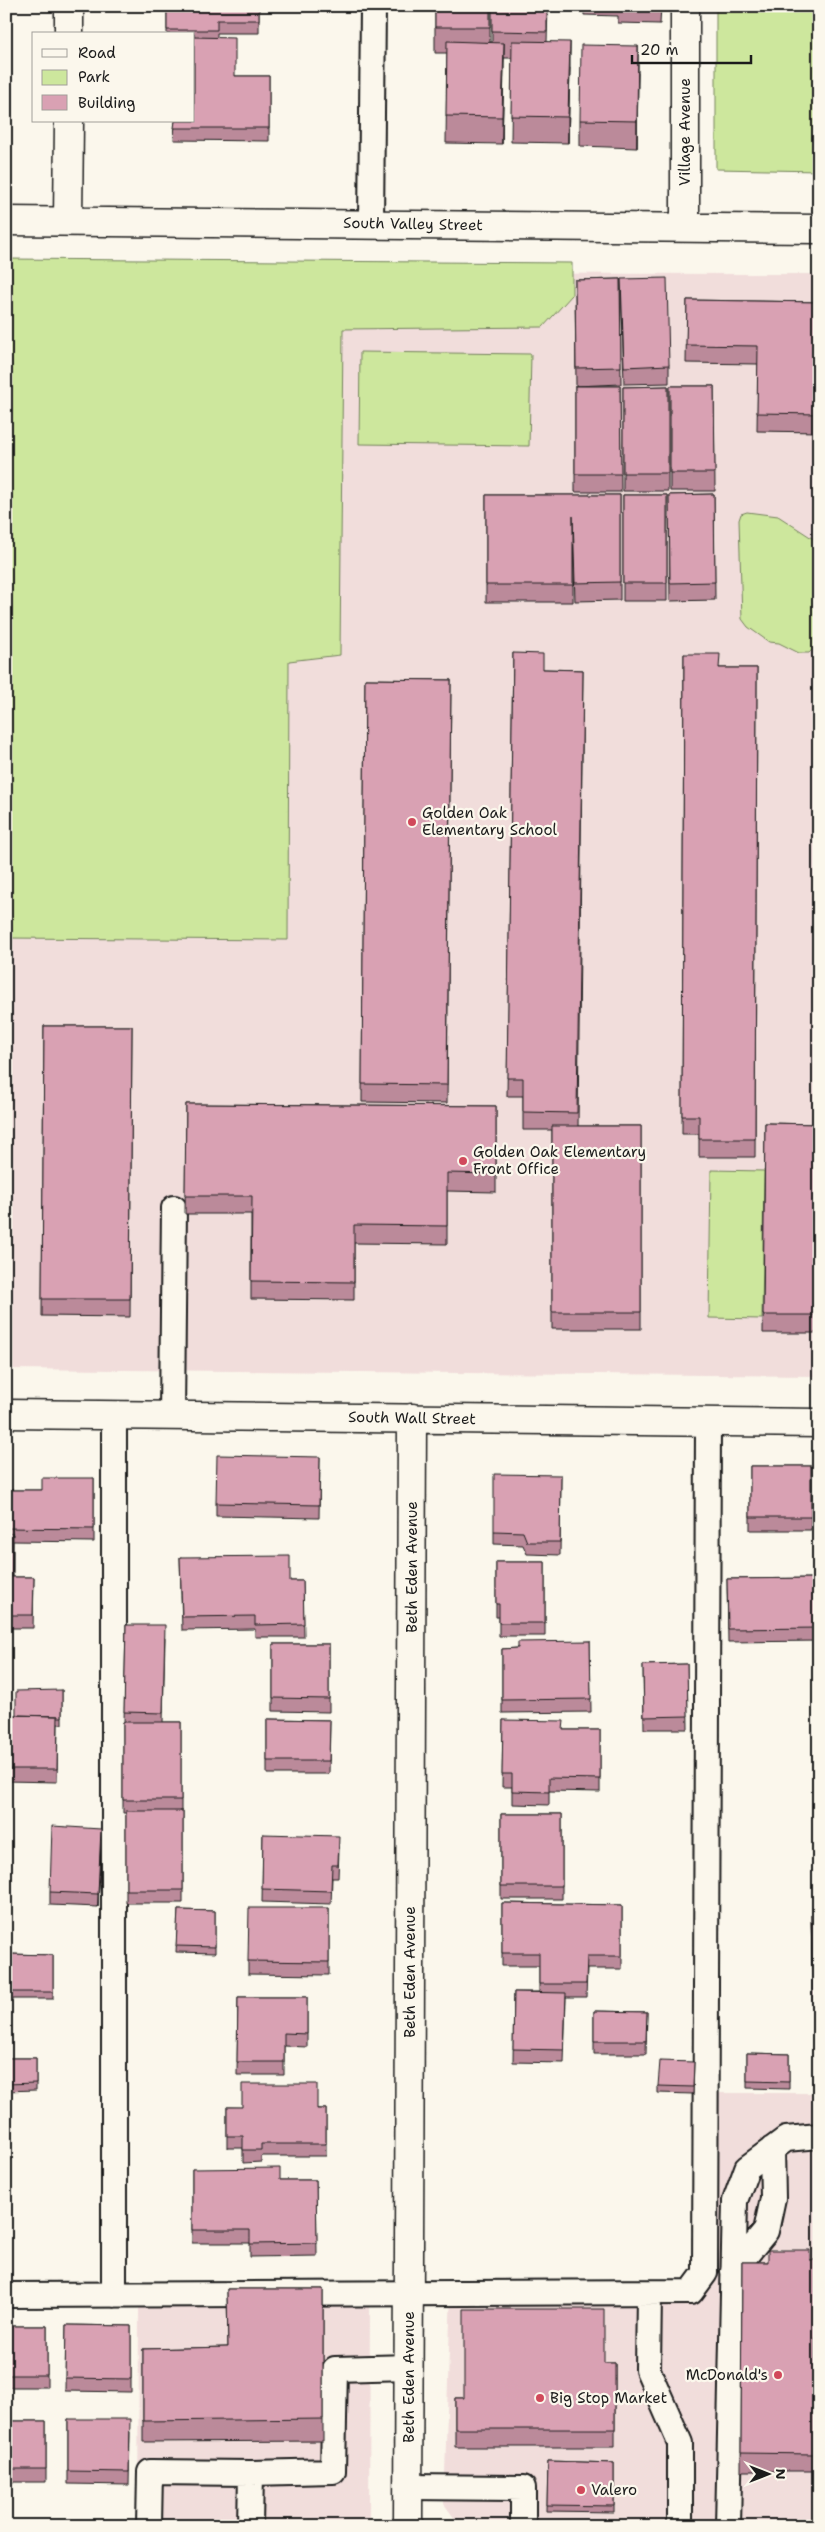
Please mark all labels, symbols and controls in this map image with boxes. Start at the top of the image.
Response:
legend [32,32,195,122]
scale bar [632,32,751,64]
text: 20 m [640,40,679,60]
text: Road [78,43,116,63]
text: Park [78,67,110,87]
street label: Village Avenue [675,78,695,186]
text: Building [78,93,135,113]
street label: South Valley Street [343,213,483,235]
place label: Golden Oak Elementary School [422,803,558,840]
marker: Golden Oak Elementary School [406,816,418,828]
place label: Golden Oak Elementary Front Office [473,1142,646,1179]
marker: Golden Oak Elementary Front Office [457,1155,469,1167]
street label: South Wall Street [348,1407,476,1429]
street label: Beth Eden Avenue [402,1501,422,1633]
street label: Beth Eden Avenue [400,1906,420,2038]
street label: Beth Eden Avenue [399,2311,419,2443]
place label: McDonald's [686,2365,768,2385]
marker: McDonald's [772,2369,784,2381]
place label: Big Stop Market [550,2388,667,2408]
marker: Big Stop Market [534,2392,546,2404]
north arrow [742,2450,792,2500]
text: N [772,2468,790,2480]
place label: Valero [591,2480,637,2500]
marker: Valero [575,2484,587,2496]

